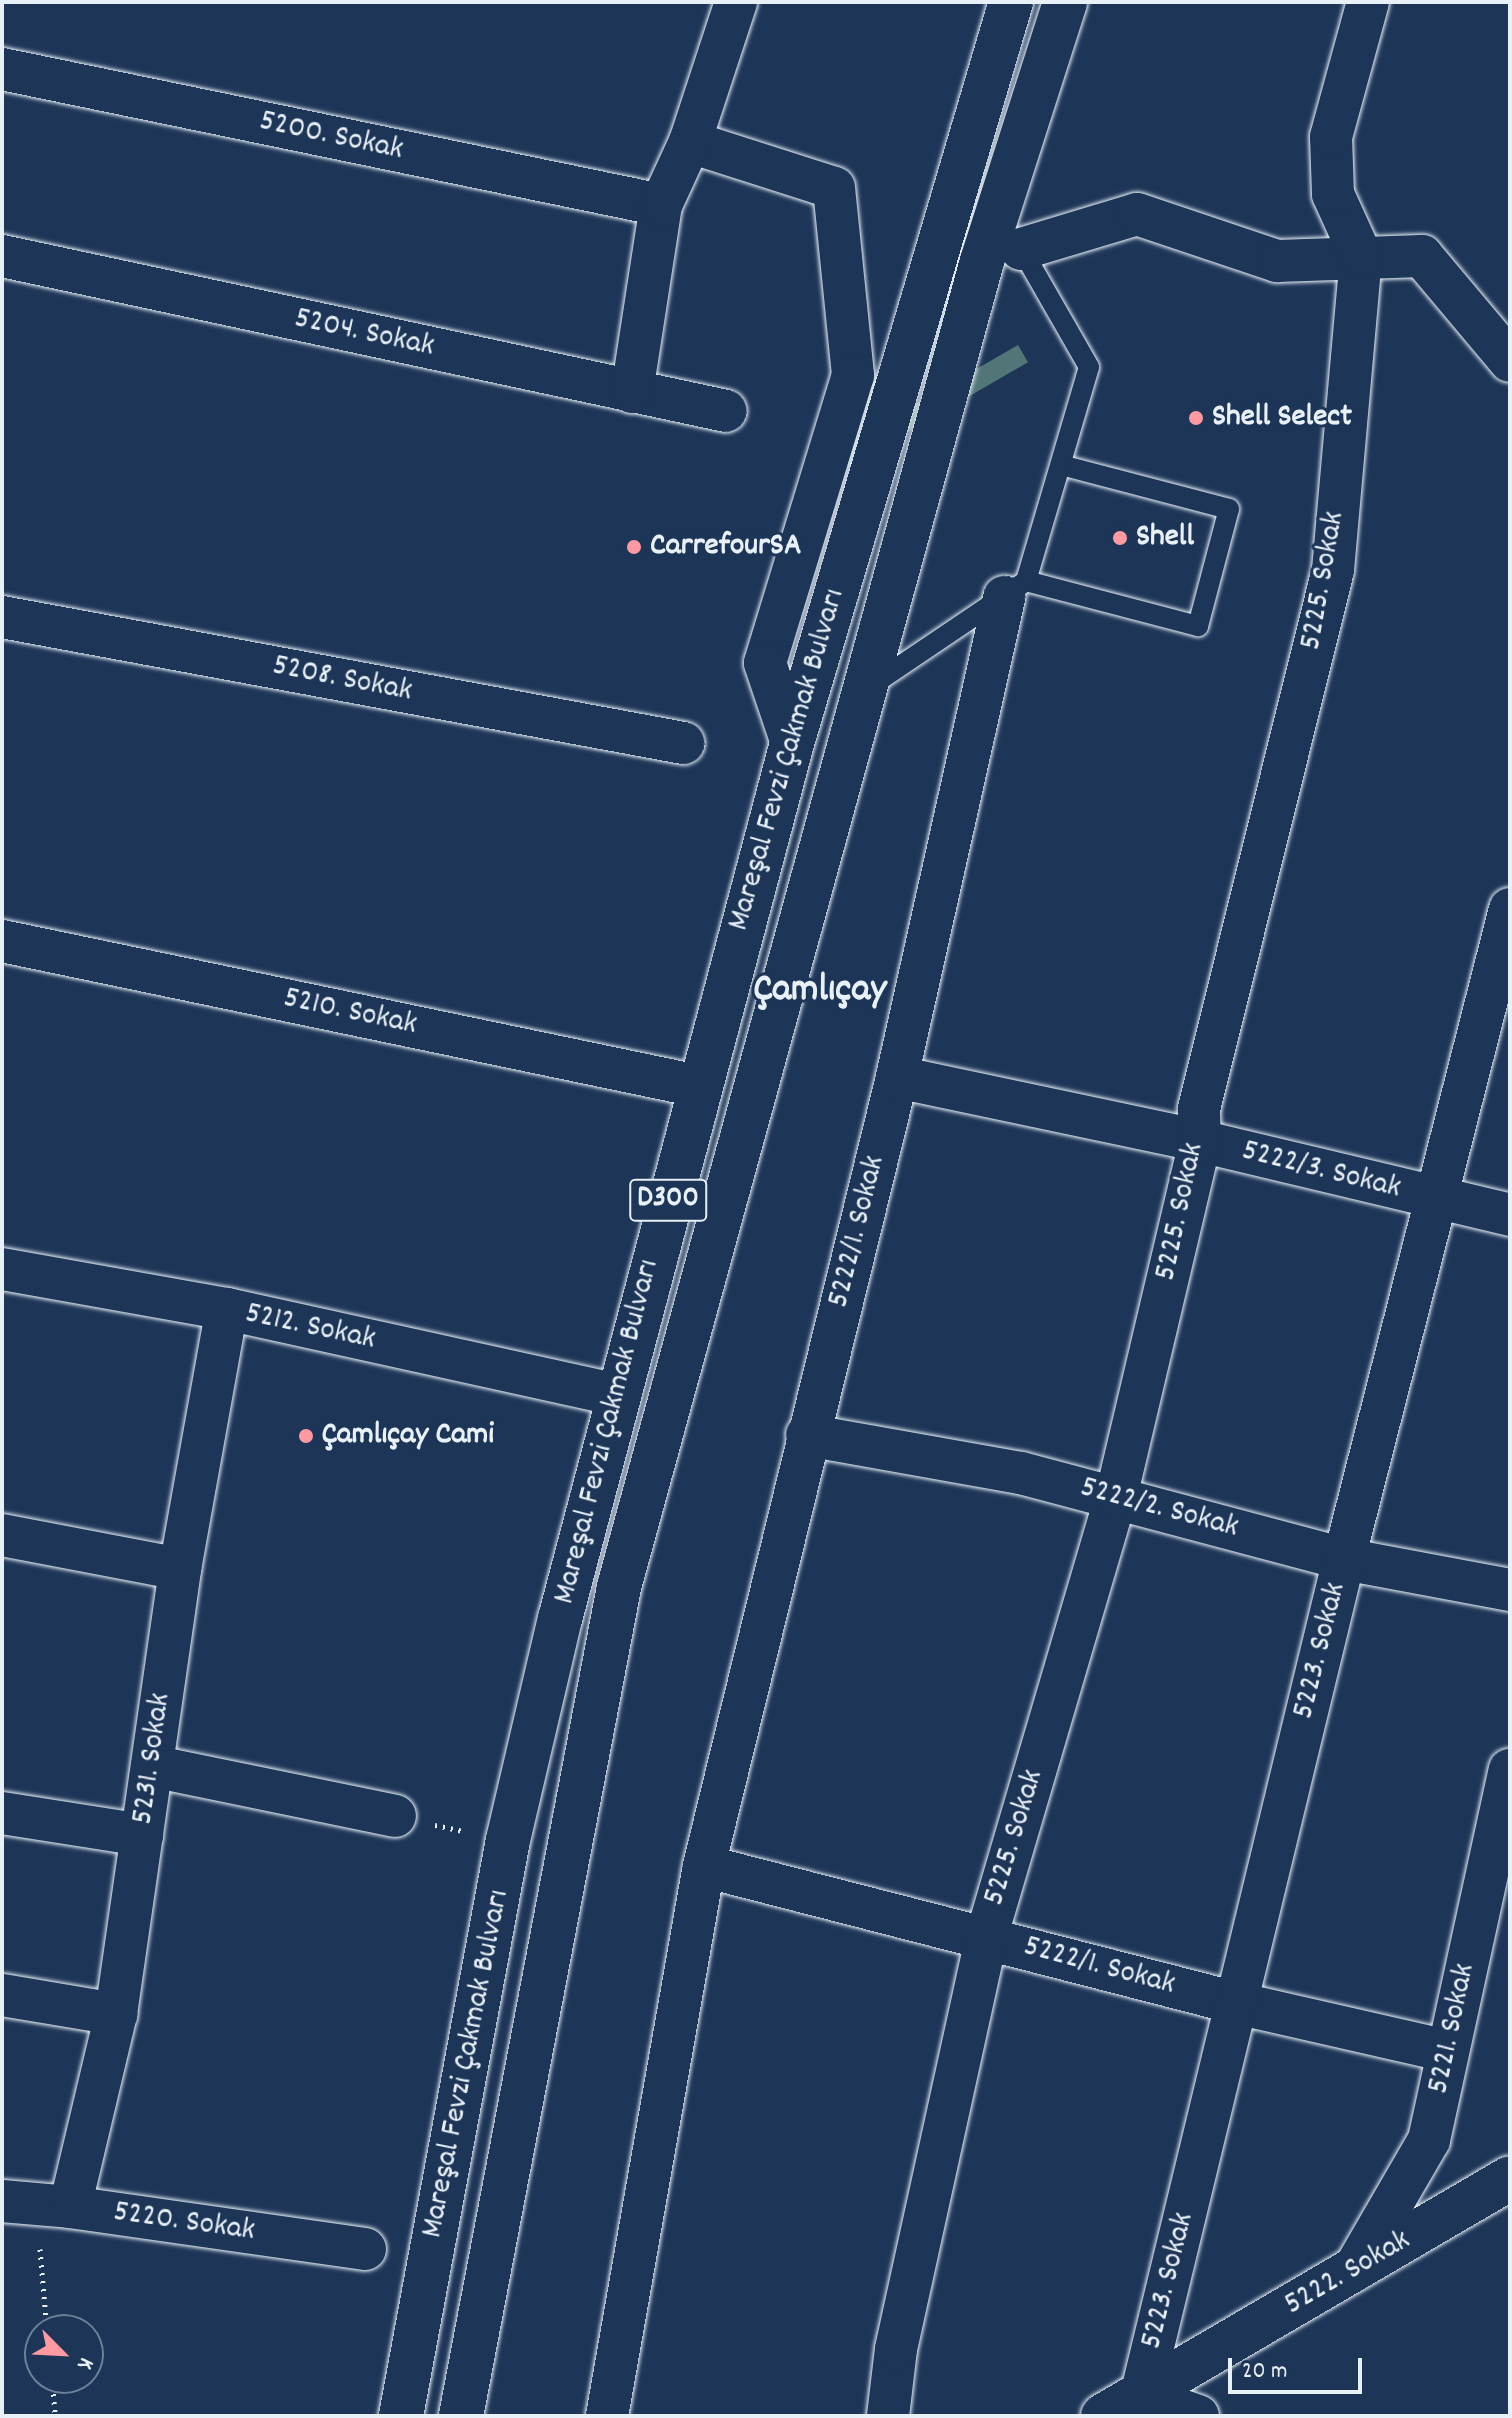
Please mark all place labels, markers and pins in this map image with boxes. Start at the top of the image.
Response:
place label: Shell Select [1212,399,1352,437]
marker: Shell Select [1187,409,1205,427]
place label: Shell [1136,519,1194,557]
place label: CarrefourSA [650,528,801,566]
marker: Shell [1111,529,1129,547]
marker: CarrefourSA [625,538,643,556]
place label: Çamlıçay Cami [322,1417,494,1455]
marker: Çamlıçay Cami [297,1427,315,1445]

